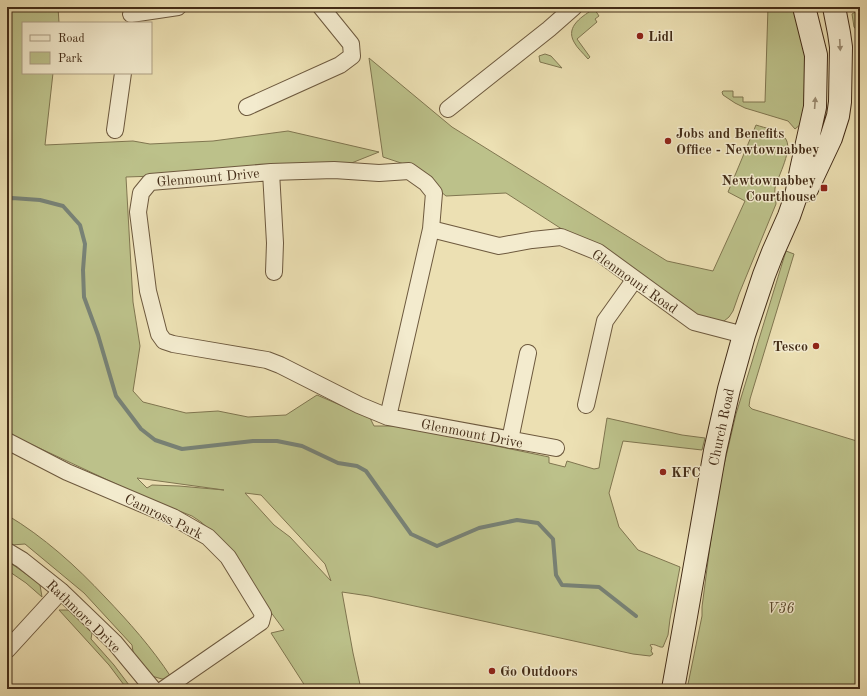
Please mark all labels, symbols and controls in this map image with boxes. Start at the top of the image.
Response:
legend [22,22,152,74]
place label: Lidl [648,30,673,44]
marker: Lidl [635,31,645,41]
text: Road [58,33,85,45]
one-way arrow [837,39,844,51]
text: Park [58,53,83,65]
one-way arrow [812,96,818,109]
place label: Jobs and Benefits Office - Newtownabbey [676,127,820,157]
marker: Jobs and Benefits Office - Newtownabbey [663,136,673,146]
street label: Glenmount Drive [156,167,260,189]
place label: Newtownabbey Courthouse [721,174,816,204]
marker: Newtownabbey Courthouse [819,183,829,193]
street label: Glenmount Road [589,247,680,317]
place label: Tesco [773,340,808,354]
marker: Tesco [811,341,821,351]
street label: Church Road [707,387,737,467]
street label: Glenmount Drive [420,417,524,451]
place label: KFC [671,466,700,480]
marker: KFC [658,467,668,477]
street label: Camross Park [122,492,205,542]
street label: Rathmore Drive [43,578,123,656]
park label: V36 [768,602,794,616]
place label: Go Outdoors [500,665,578,679]
marker: Go Outdoors [487,666,497,676]

